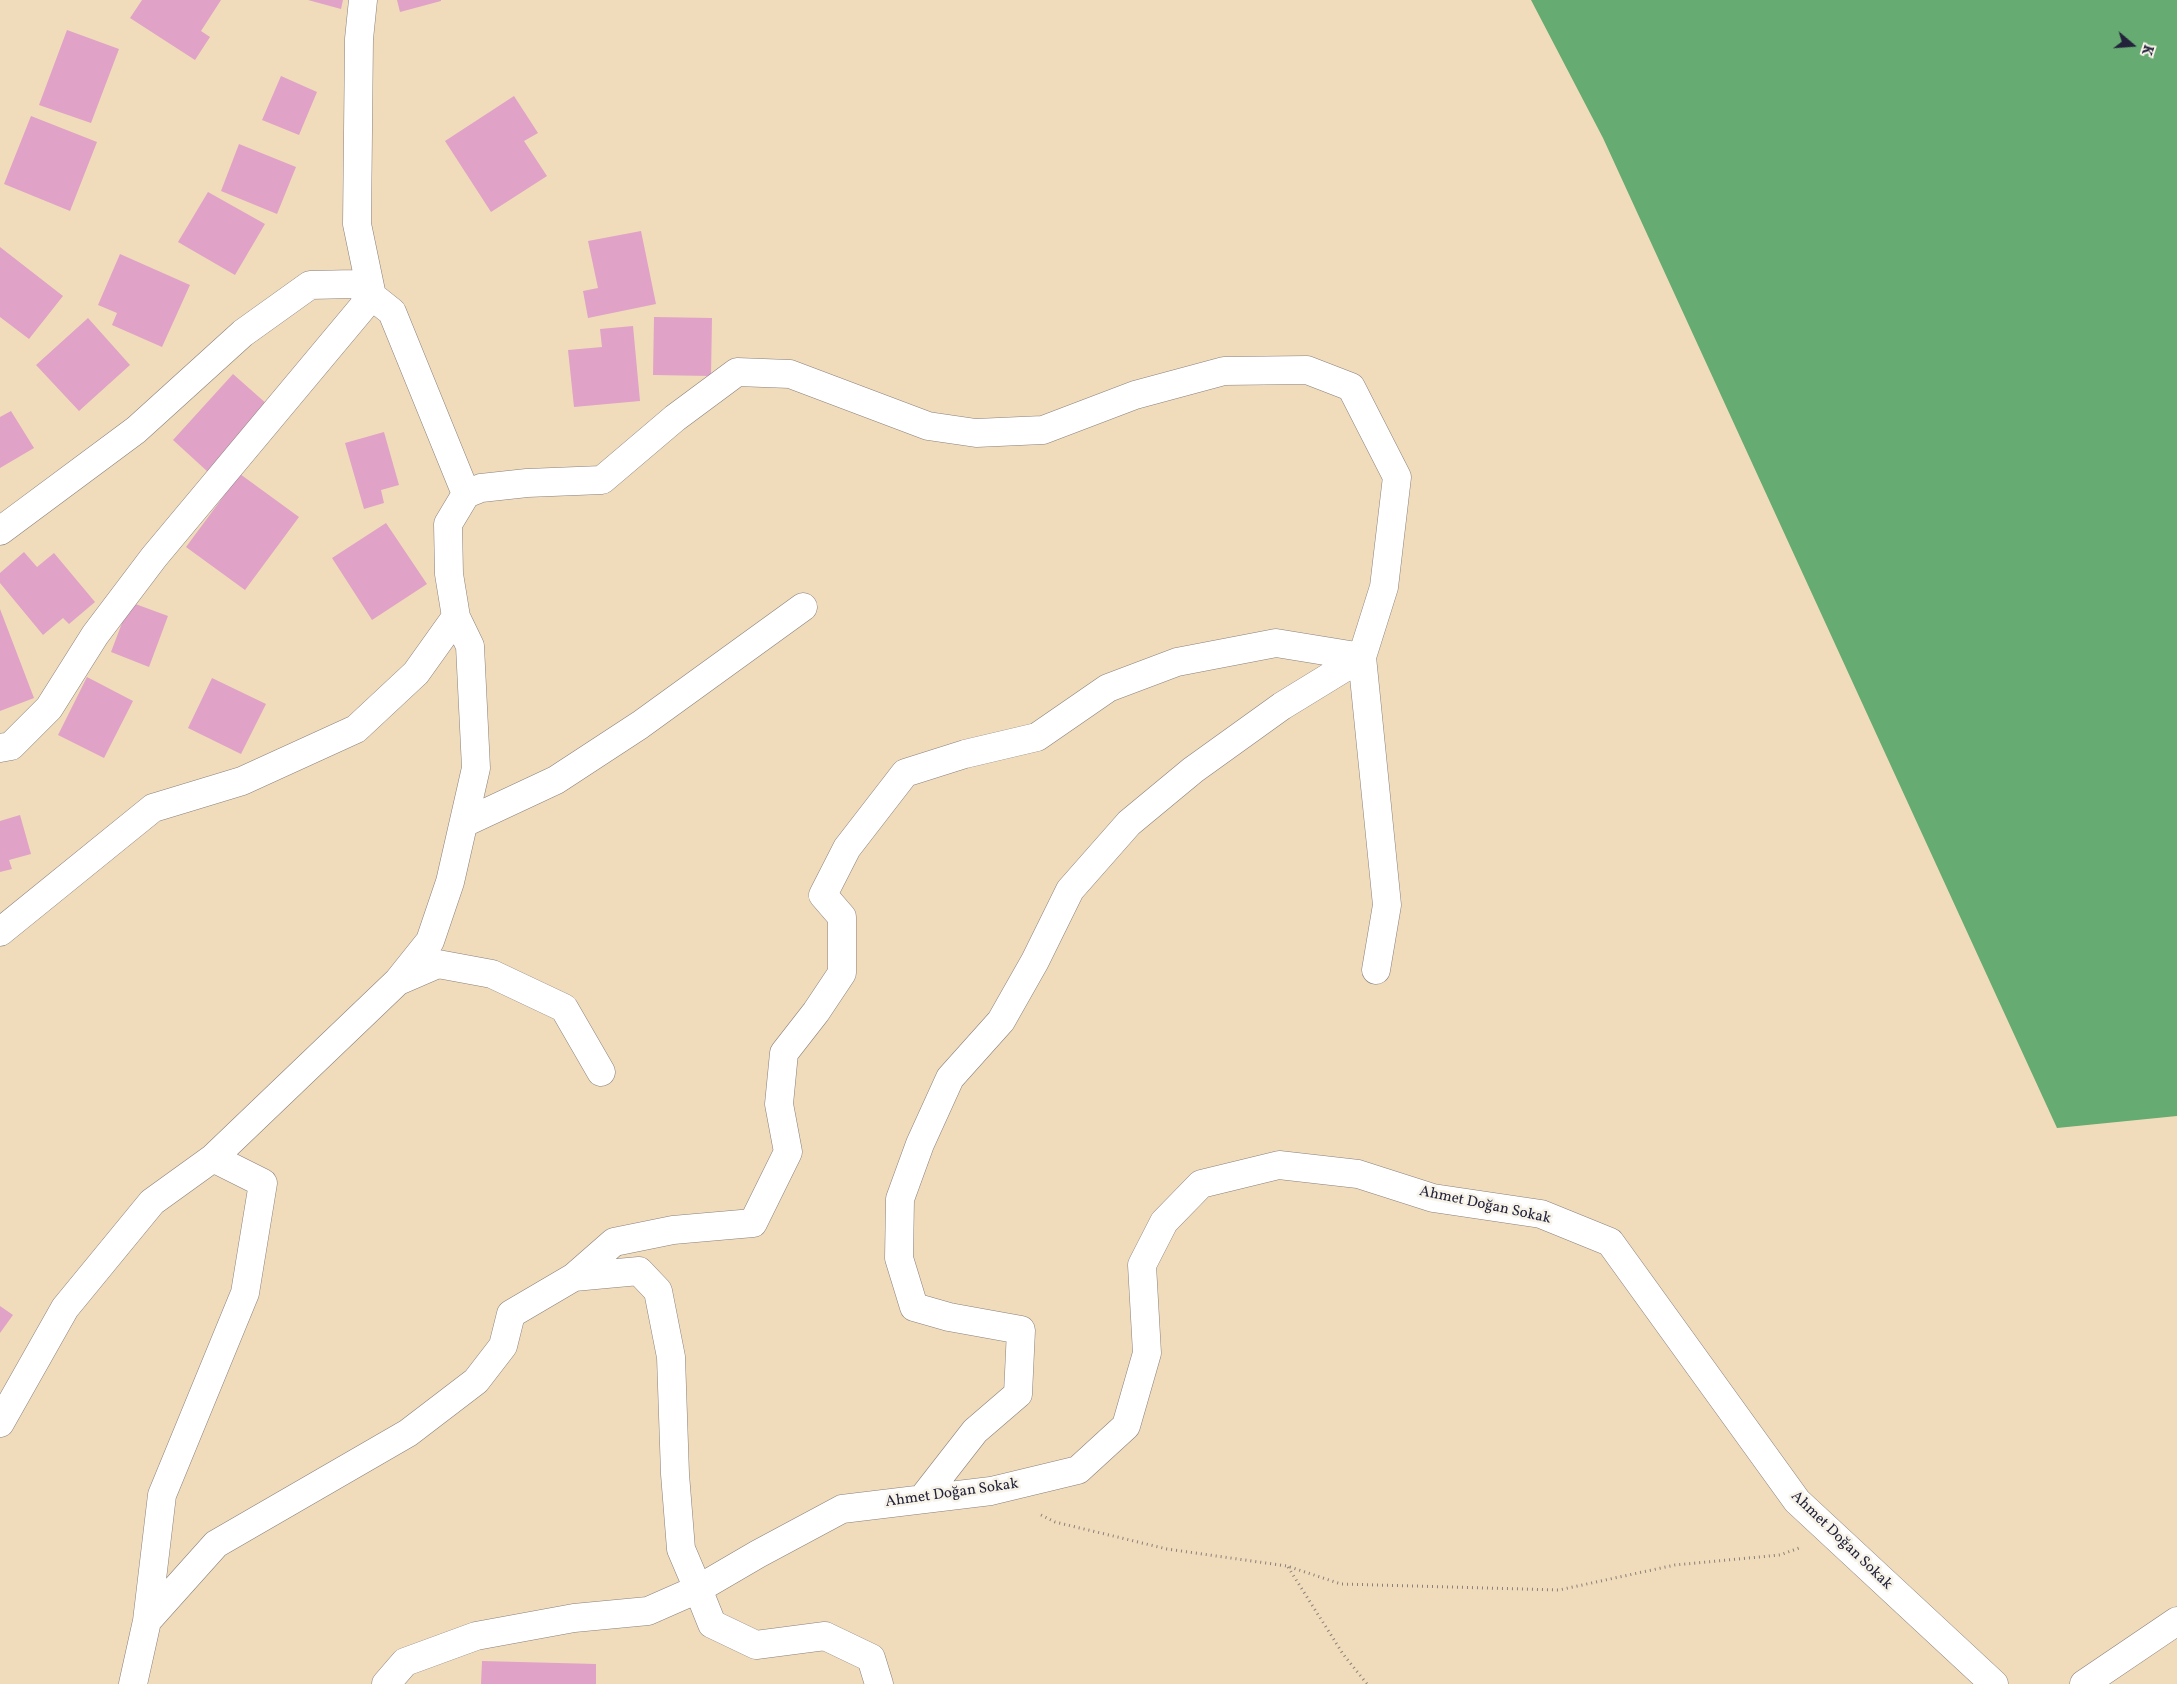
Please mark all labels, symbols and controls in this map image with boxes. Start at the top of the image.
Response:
north arrow [2107,20,2157,70]
text: K [2136,42,2157,58]
street label: Ahmet Doğan Sokak [1418,1183,1552,1229]
street label: Ahmet Doğan Sokak [884,1476,1020,1512]
street label: Ahmet Doğan Sokak [1787,1488,1895,1594]

